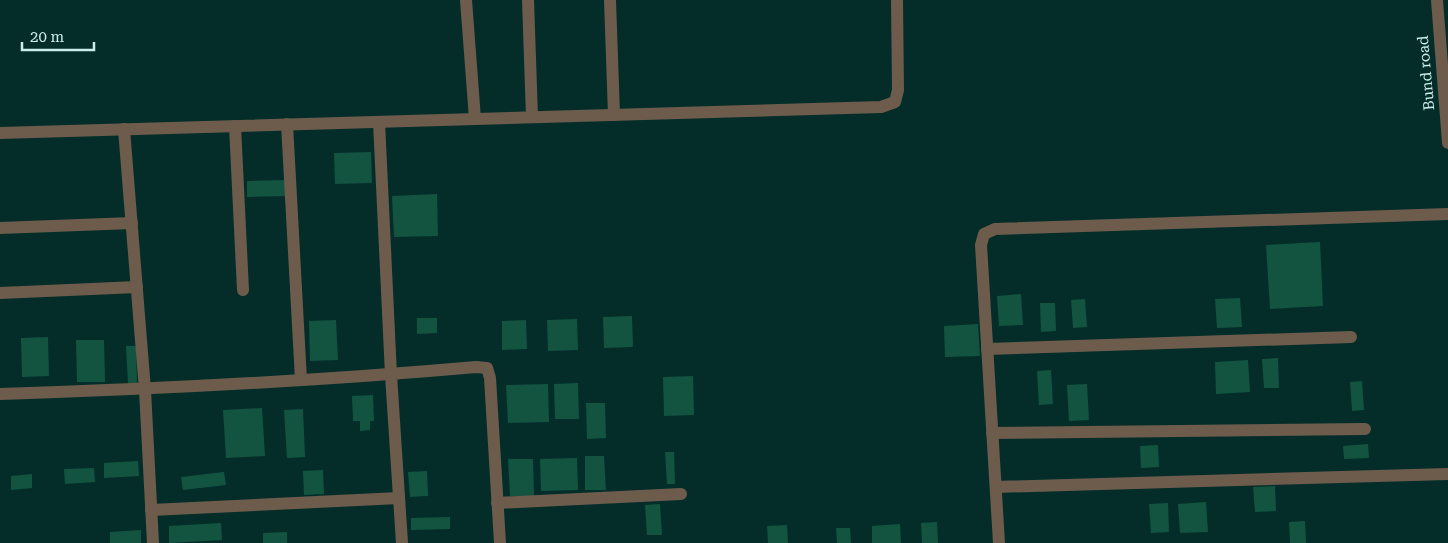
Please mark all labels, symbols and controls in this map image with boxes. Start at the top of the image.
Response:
scale bar [22,20,95,52]
text: 20 m [30,28,65,46]
street label: Bund road [1414,34,1438,111]

